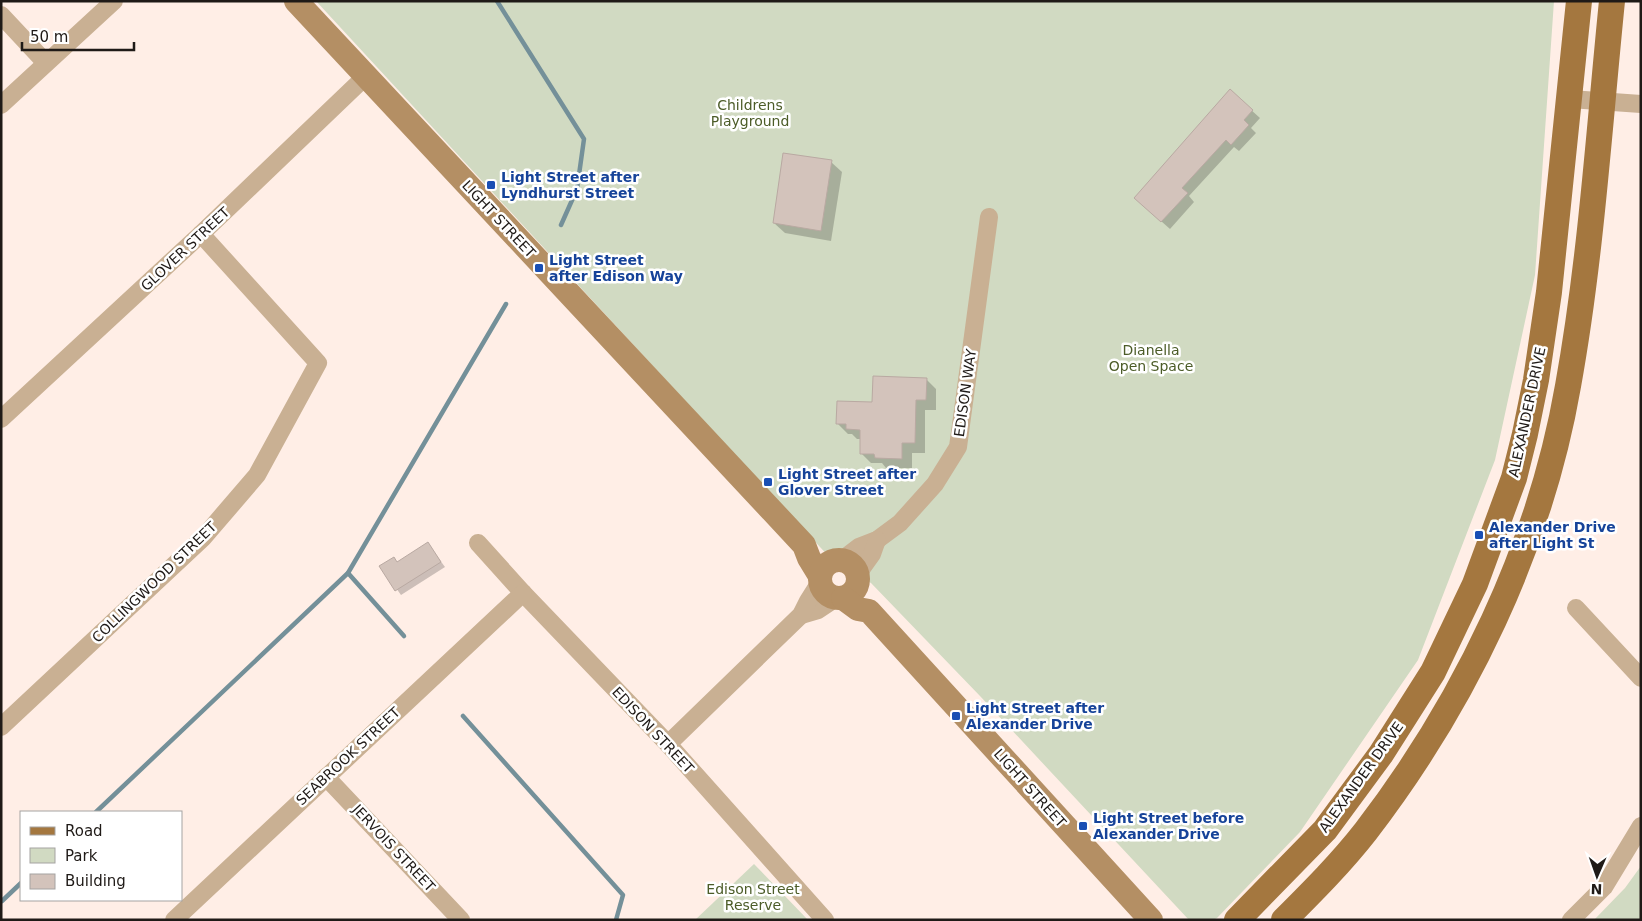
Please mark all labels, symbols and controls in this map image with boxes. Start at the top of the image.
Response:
scale bar [22,20,135,52]
text: 50 m [30,28,68,46]
park label: Childrens Playground [711,97,789,129]
place label: Light Street after Lyndhurst Street [501,169,639,201]
street label: LIGHT STREET [459,177,539,261]
marker: Light Street after Lyndhurst Street [485,179,497,191]
street label: GLOVER STREET [138,204,233,294]
place label: Light Street after Edison Way [549,252,683,284]
marker: Light Street after Edison Way [533,262,545,274]
park label: Dianella Open Space [1109,342,1193,374]
street label: ALEXANDER DRIVE [1505,345,1549,479]
street label: EDISON WAY [951,348,979,438]
place label: Light Street after Glover Street [778,466,916,498]
marker: Light Street after Glover Street [762,476,774,488]
street label: COLLINGWOOD STREET [89,518,220,646]
place label: Alexander Drive after Light St [1489,519,1616,551]
marker: Alexander Drive after Light St [1473,529,1485,541]
street label: EDISON STREET [609,684,697,777]
place label: Light Street after Alexander Drive [966,700,1104,732]
street label: SEABROOK STREET [293,704,403,808]
marker: Light Street after Alexander Drive [950,710,962,722]
street label: ALEXANDER DRIVE [1316,719,1406,835]
street label: LIGHT STREET [991,746,1070,831]
street label: JERVOIS STREET [349,800,439,895]
place label: Light Street before Alexander Drive [1093,810,1244,842]
legend [20,811,182,901]
marker: Light Street before Alexander Drive [1077,820,1089,832]
text: Road [65,822,103,840]
text: Park [65,847,98,865]
north arrow [1572,851,1622,901]
text: Building [65,872,126,890]
park label: Edison Street Reserve [706,881,800,913]
text: N [1590,881,1603,897]

